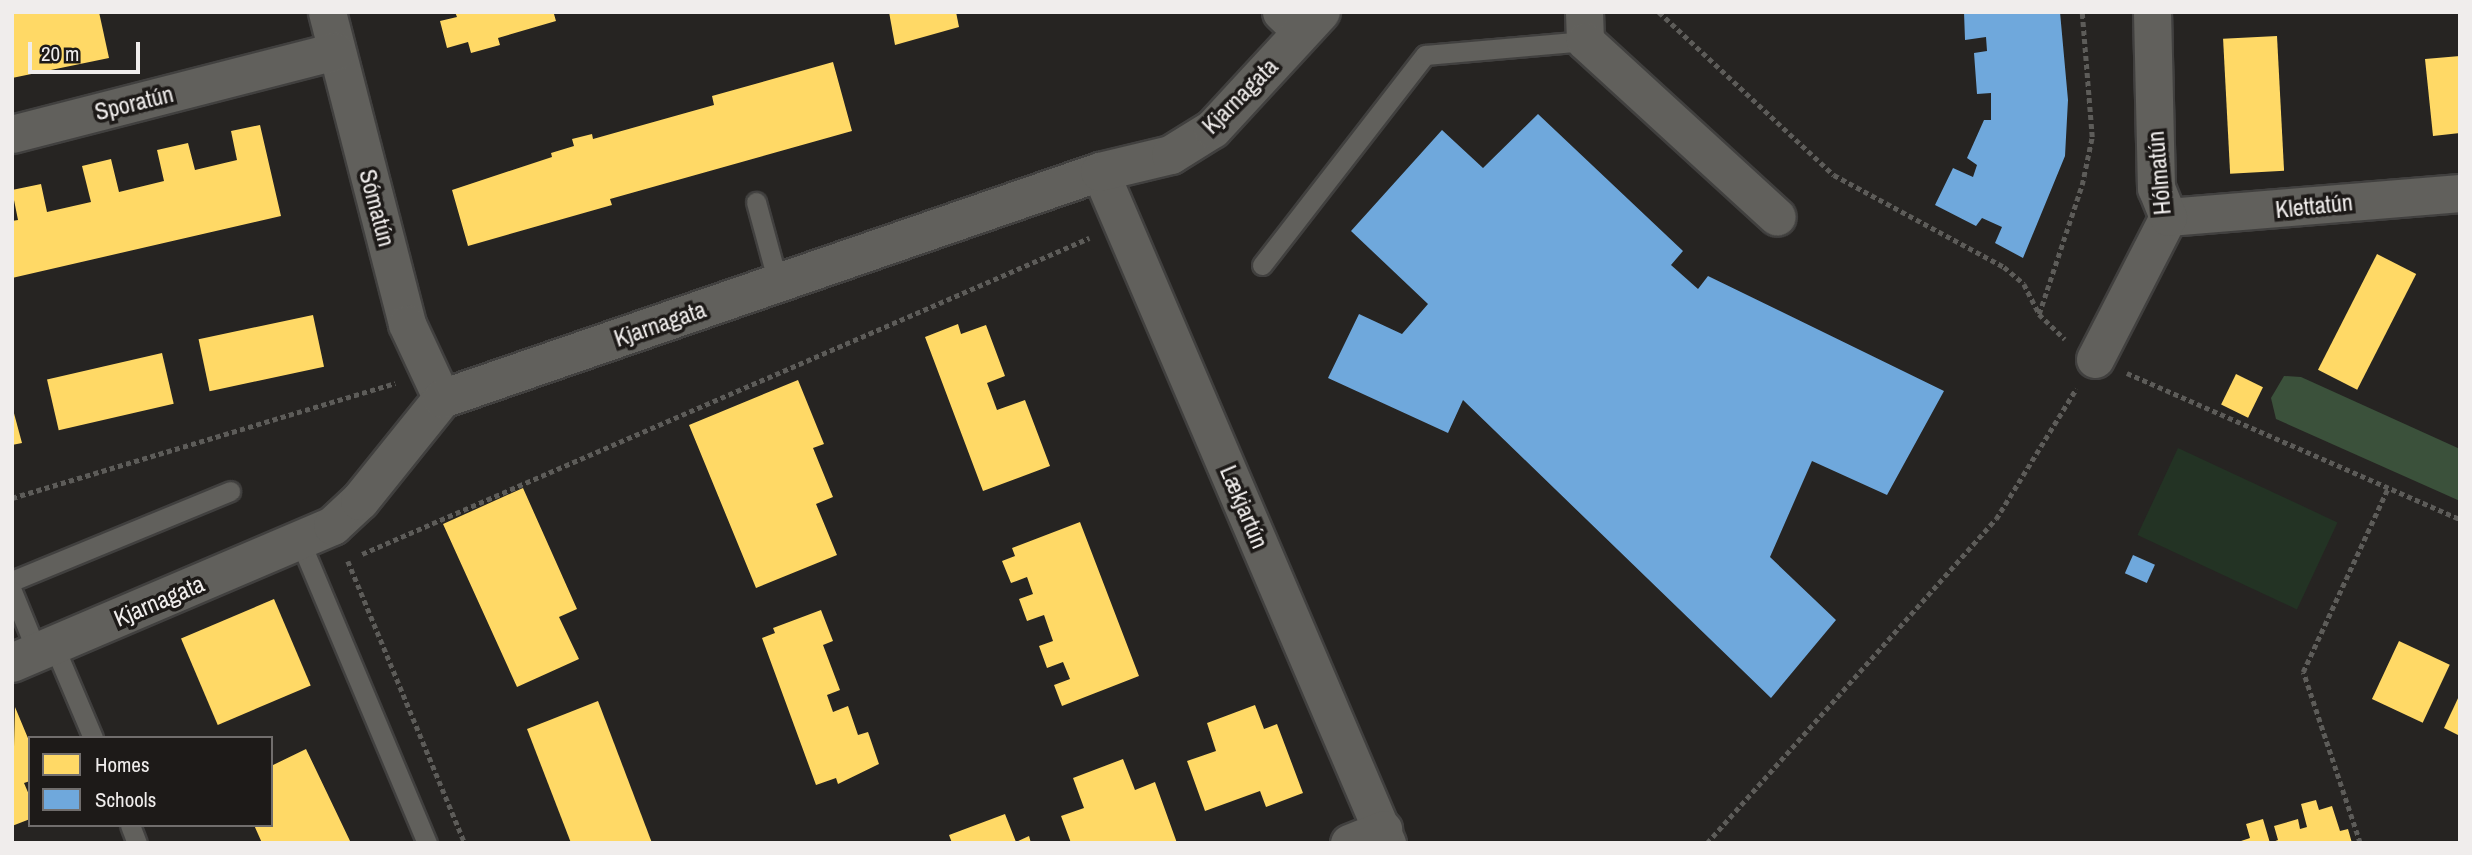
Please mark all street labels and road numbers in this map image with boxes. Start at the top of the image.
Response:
street label: Kjarnagata [1196,52,1284,140]
street label: Sporatún [92,79,176,127]
street label: Hólmatún [2141,130,2177,216]
street label: Sómatún [353,166,401,250]
street label: Klettatún [2274,188,2354,224]
street label: Kjarnagata [610,295,710,353]
street label: Lækjartún [1214,461,1274,553]
street label: Kjarnagata [110,569,208,633]

